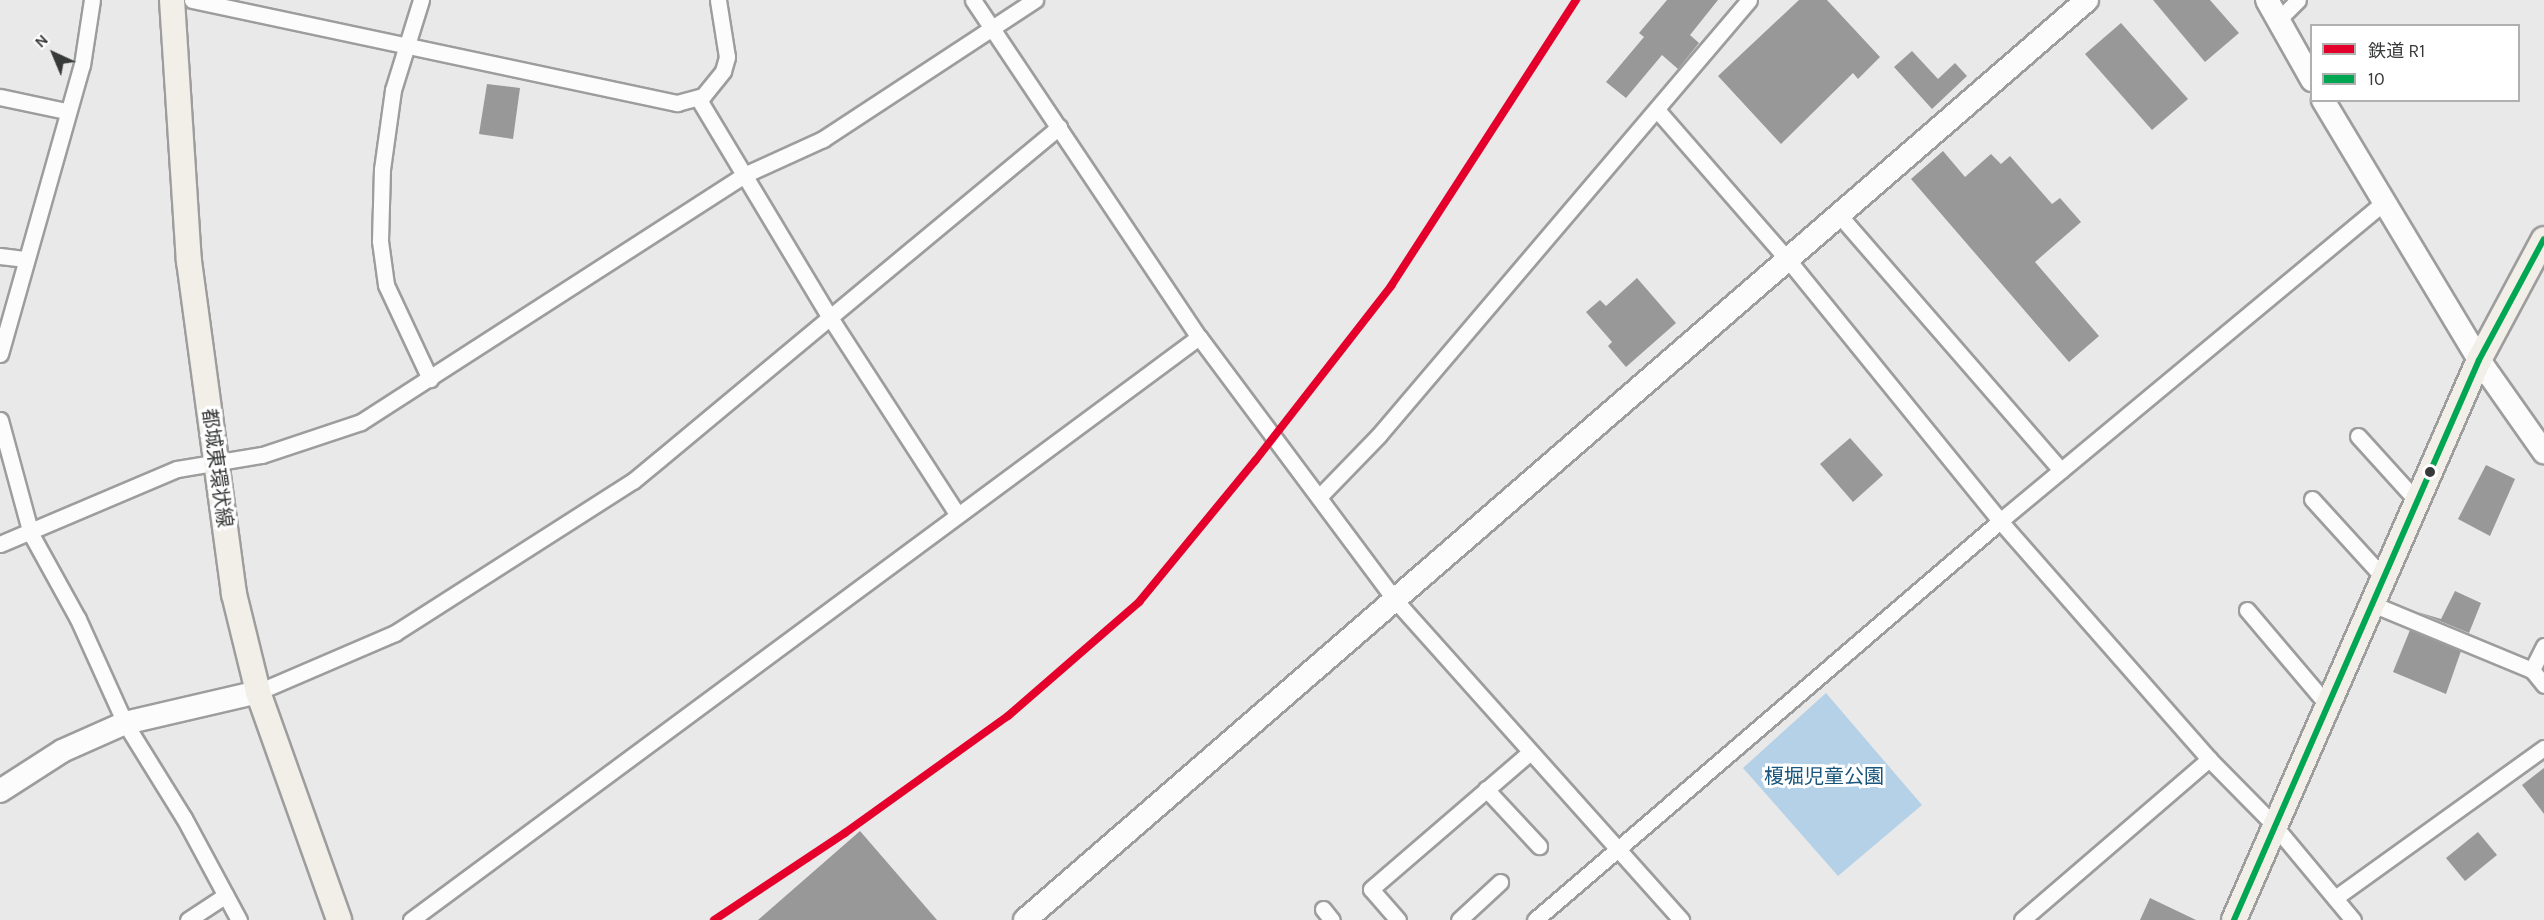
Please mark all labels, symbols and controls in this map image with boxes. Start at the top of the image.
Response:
north arrow [24,24,84,84]
legend [2310,24,2520,102]
text: N [30,30,52,52]
text: 鉄道 R1 [2368,40,2425,62]
text: 10 [2368,68,2385,90]
street label: 都城東環状線 [197,407,237,529]
unlabelled marker [2424,466,2436,478]
park label: 榎堀児童公園 [1764,764,1884,788]

